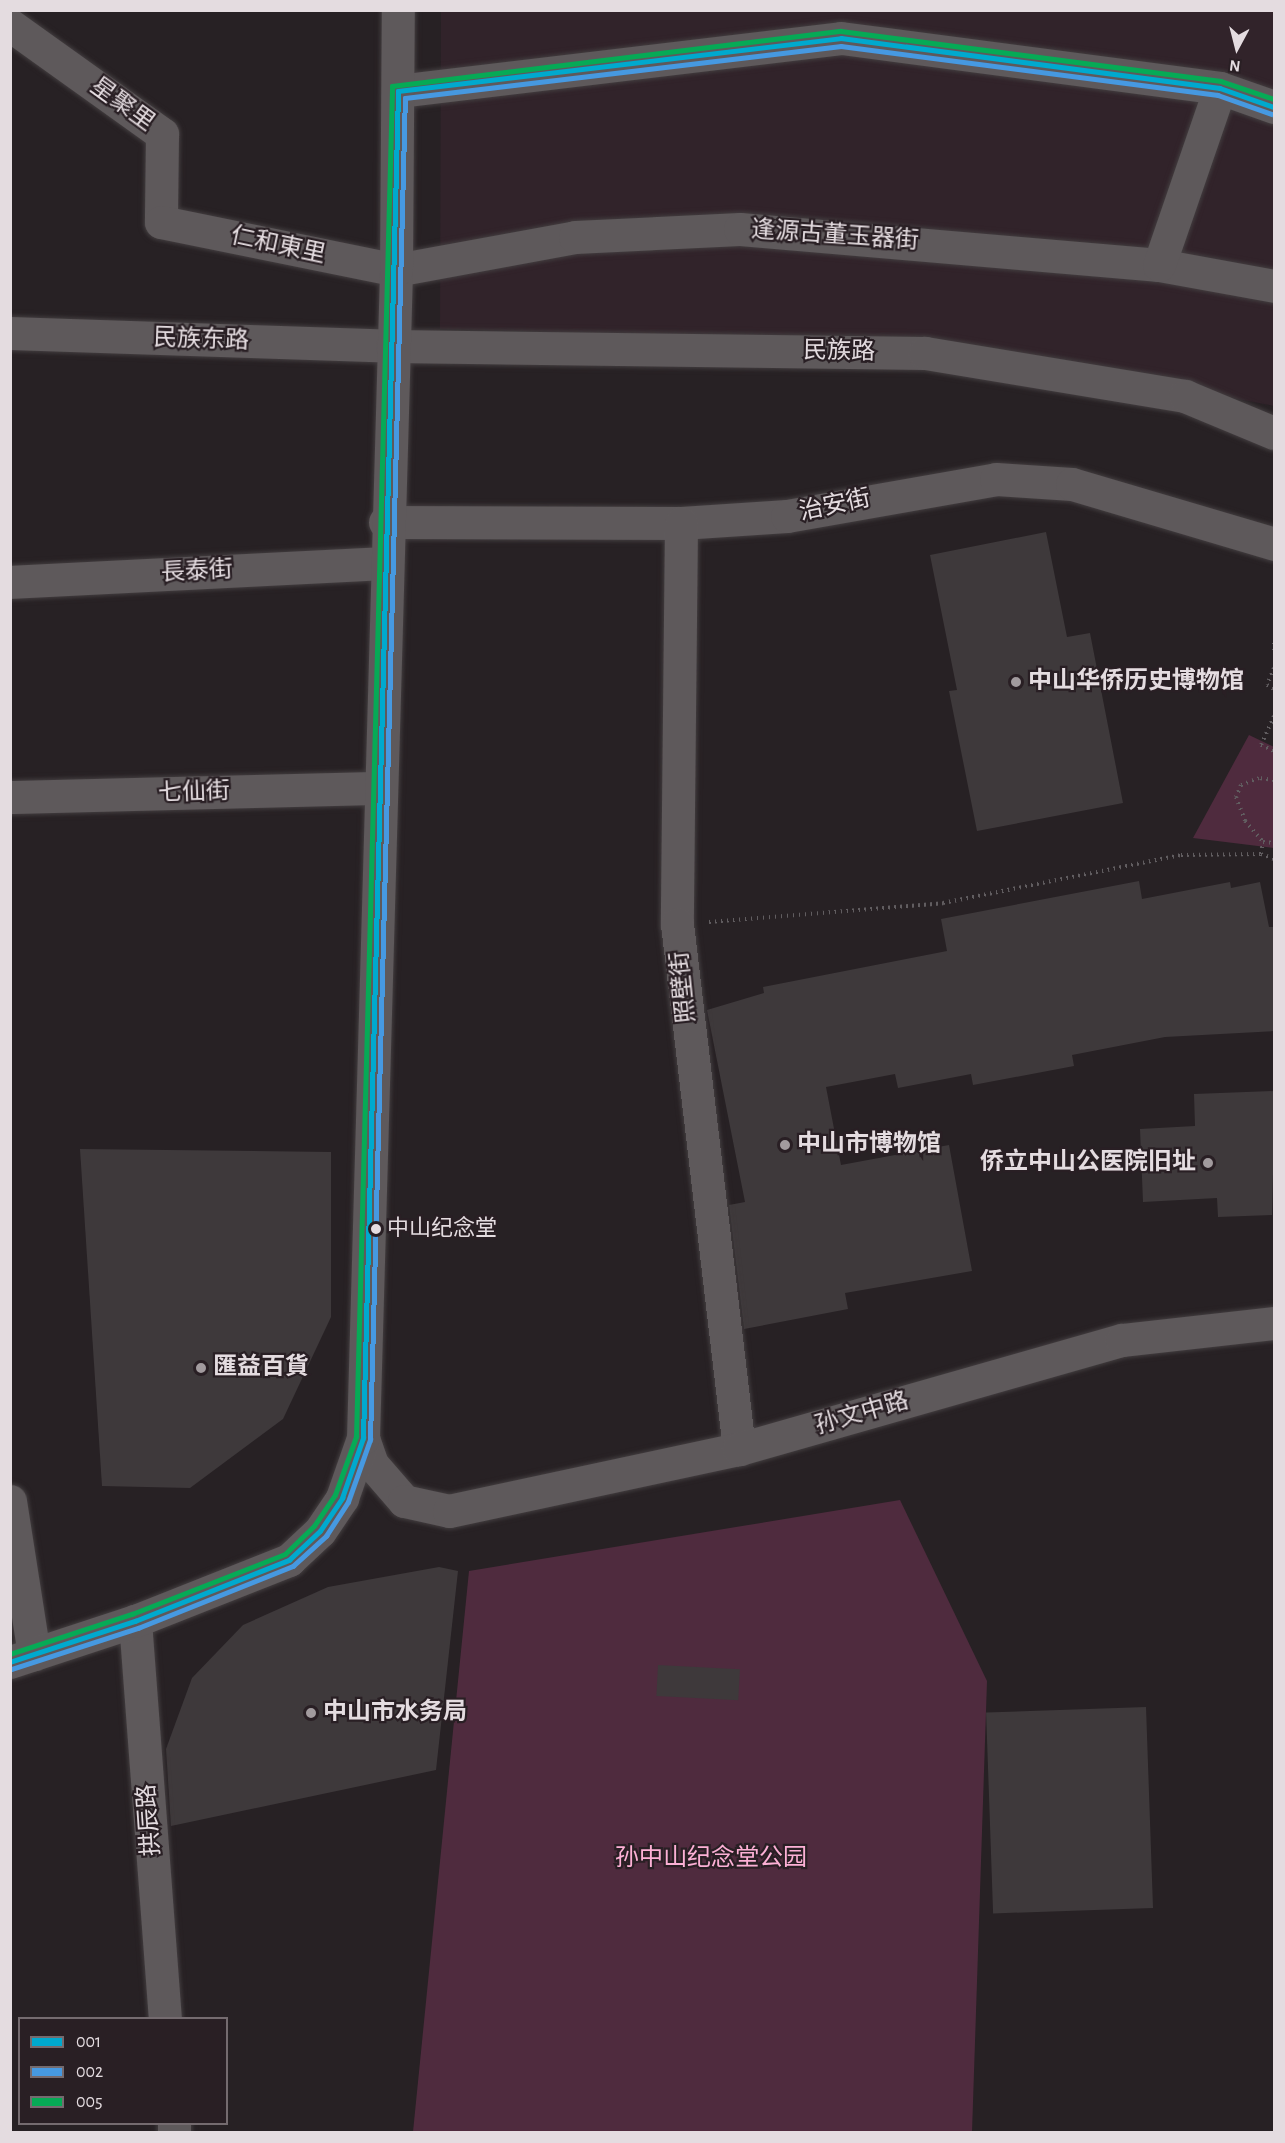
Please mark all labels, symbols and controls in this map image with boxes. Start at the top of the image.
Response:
north arrow [1207,18,1267,78]
text: N [1228,57,1241,74]
street label: 星聚里 [84,72,160,138]
street label: 逢源古董玉器街 [750,216,920,256]
street label: 仁和東里 [228,222,328,270]
street label: 民族东路 [153,324,249,356]
street label: 民族路 [803,337,875,367]
street label: 治安街 [797,484,873,528]
street label: 長泰街 [160,556,234,588]
place label: 中山华侨历史博物馆 [1028,668,1244,696]
marker: 中山华侨历史博物馆 [1009,675,1023,689]
street label: 七仙街 [158,777,230,809]
street label: 照壁街 [666,950,702,1024]
place label: 中山市博物馆 [797,1131,941,1159]
marker: 中山市博物馆 [778,1138,792,1152]
place label: 侨立中山公医院旧址 [980,1149,1196,1177]
marker: 侨立中山公医院旧址 [1201,1156,1215,1170]
place label: 中山纪念堂 [387,1216,497,1242]
marker: 中山纪念堂 [370,1223,382,1235]
place label: 匯益百貨 [213,1354,309,1382]
marker: 匯益百貨 [194,1361,208,1375]
street label: 孙文中路 [812,1387,912,1441]
place label: 中山市水务局 [323,1699,467,1727]
marker: 中山市水务局 [304,1706,318,1720]
street label: 拱辰路 [133,1783,167,1857]
park label: 孙中山纪念堂公园 [615,1845,807,1873]
legend [18,2017,228,2125]
text: 001 [76,2033,101,2051]
text: 002 [76,2063,103,2081]
text: 005 [76,2093,103,2111]

